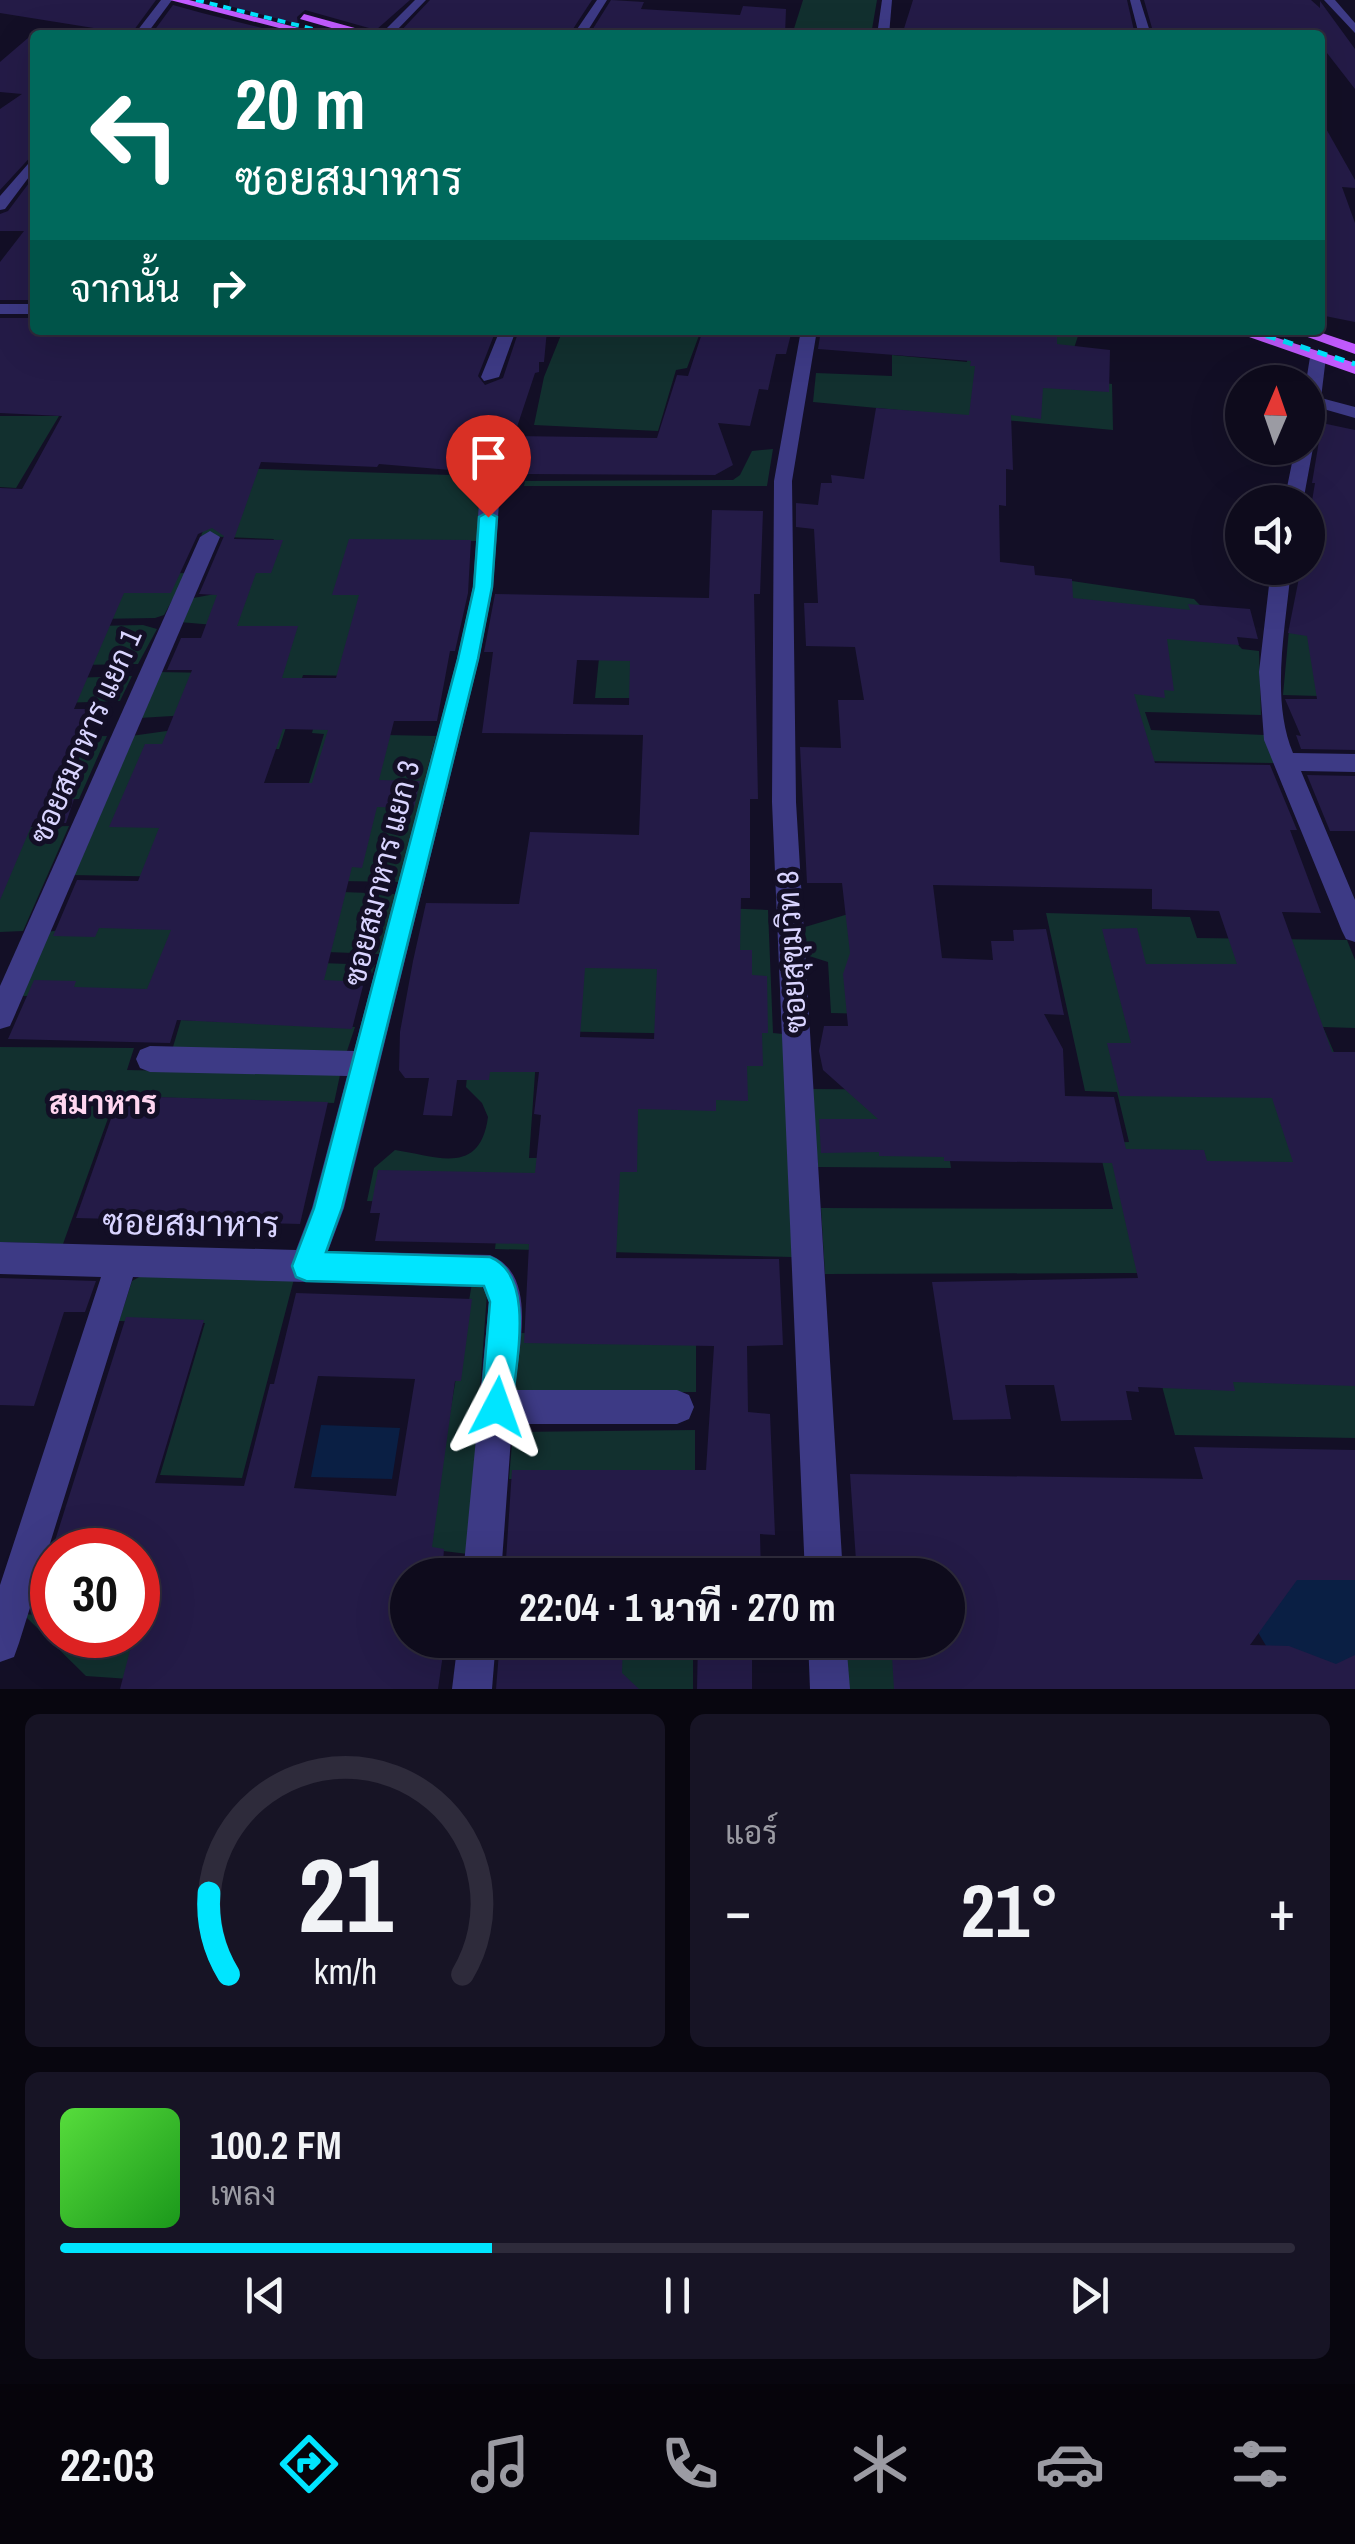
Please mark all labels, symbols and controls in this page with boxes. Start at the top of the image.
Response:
text: 20 m [235,57,366,151]
icon: left [70,70,200,200]
text: ซอยสมาหาร [235,148,463,209]
icon: right [200,260,255,315]
text: จากนั้น [70,263,180,314]
north arrow [1225,365,1325,465]
map controls [1225,365,1325,585]
pin [446,415,531,518]
icon: arrive [461,430,516,485]
button: sound [1225,485,1325,585]
street label: ซอยสมาหาร แยก 1 [20,622,150,850]
street label: ซอยสมาหาร แยก 3 [334,756,428,990]
street label: ซอยสุขุมวิท 8 [767,870,817,1034]
district label: สมาหาร [49,1081,157,1124]
street label: ซอยสมาหาร [102,1198,280,1248]
position arrow [445,1355,549,1459]
speed limit sign: 30 [30,1528,160,1658]
text: 22:04 · 1 นาที · 270 m [519,1582,836,1633]
text: แอร์ [725,1811,778,1854]
text: 21 [298,1824,393,1964]
text: 21° [961,1859,1059,1960]
text: − [725,1873,751,1947]
text: + [1269,1873,1295,1947]
text: km/h [313,1947,377,1995]
text: 100.2 FM [210,2120,342,2171]
text: เพลง [210,2172,276,2215]
icon: previous [238,2268,293,2323]
icon: pause [650,2268,705,2323]
icon: next [1062,2268,1117,2323]
icon: directions [274,2429,344,2499]
icon: music [465,2429,535,2499]
icon: phone [655,2429,725,2499]
icon: climate [845,2429,915,2499]
icon: car [1035,2429,1105,2499]
icon: filters [1225,2429,1295,2499]
text: 22:03 [60,2434,154,2495]

